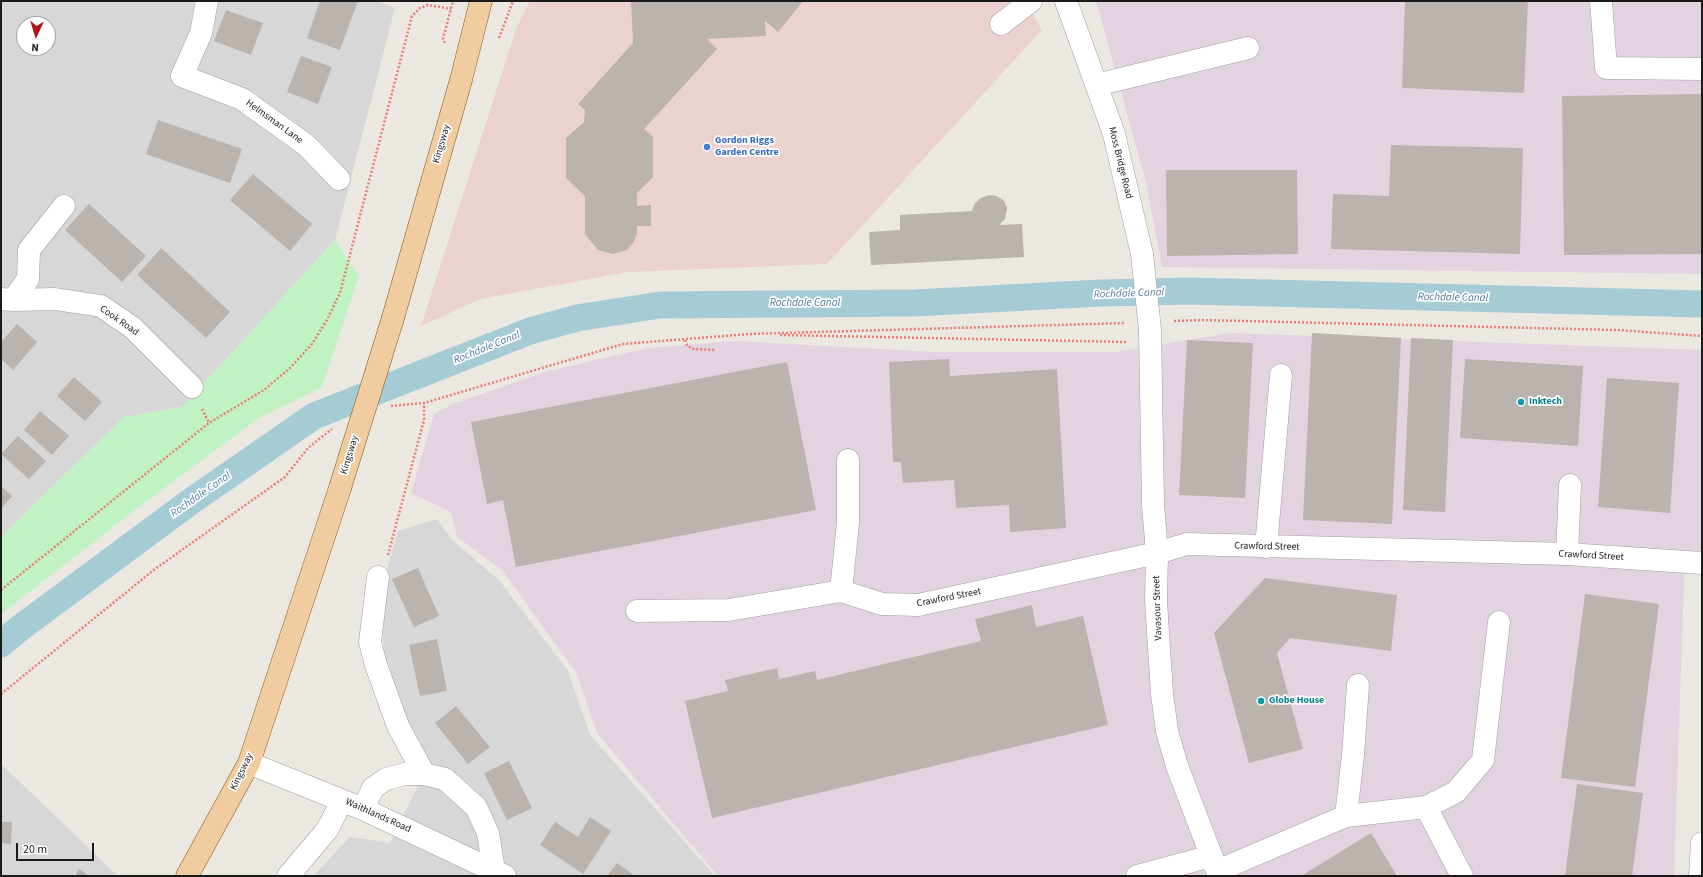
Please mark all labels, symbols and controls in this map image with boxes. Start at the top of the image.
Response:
north arrow [16,16,56,56]
text: N [31,40,39,55]
street label: Helmsman Lane [243,97,305,147]
street label: Kingsway [431,123,453,165]
street label: Moss Bridge Road [1105,126,1135,200]
place label: Gordon Riggs Garden Centre [715,135,779,158]
marker: Gordon Riggs Garden Centre [702,142,712,152]
water label: Rochdale Canal [1094,286,1164,302]
water label: Rochdale Canal [1418,291,1488,305]
water label: Rochdale Canal [770,297,840,311]
street label: Cook Road [97,303,141,339]
water label: Rochdale Canal [452,329,522,367]
place label: Inktech [1529,396,1562,408]
marker: Inktech [1516,397,1526,407]
street label: Kingsway [338,434,362,476]
water label: Rochdale Canal [168,469,234,521]
street label: Crawford Street [1234,540,1300,554]
street label: Crawford Street [1558,548,1624,564]
street label: Vavasour Street [1151,575,1165,641]
street label: Crawford Street [916,586,982,610]
place label: Globe House [1269,695,1324,707]
marker: Globe House [1256,696,1266,706]
street label: Kingsway [228,752,256,792]
street label: Waithlands Road [343,796,413,836]
scale bar [18,835,96,861]
text: 20 m [23,841,47,858]

